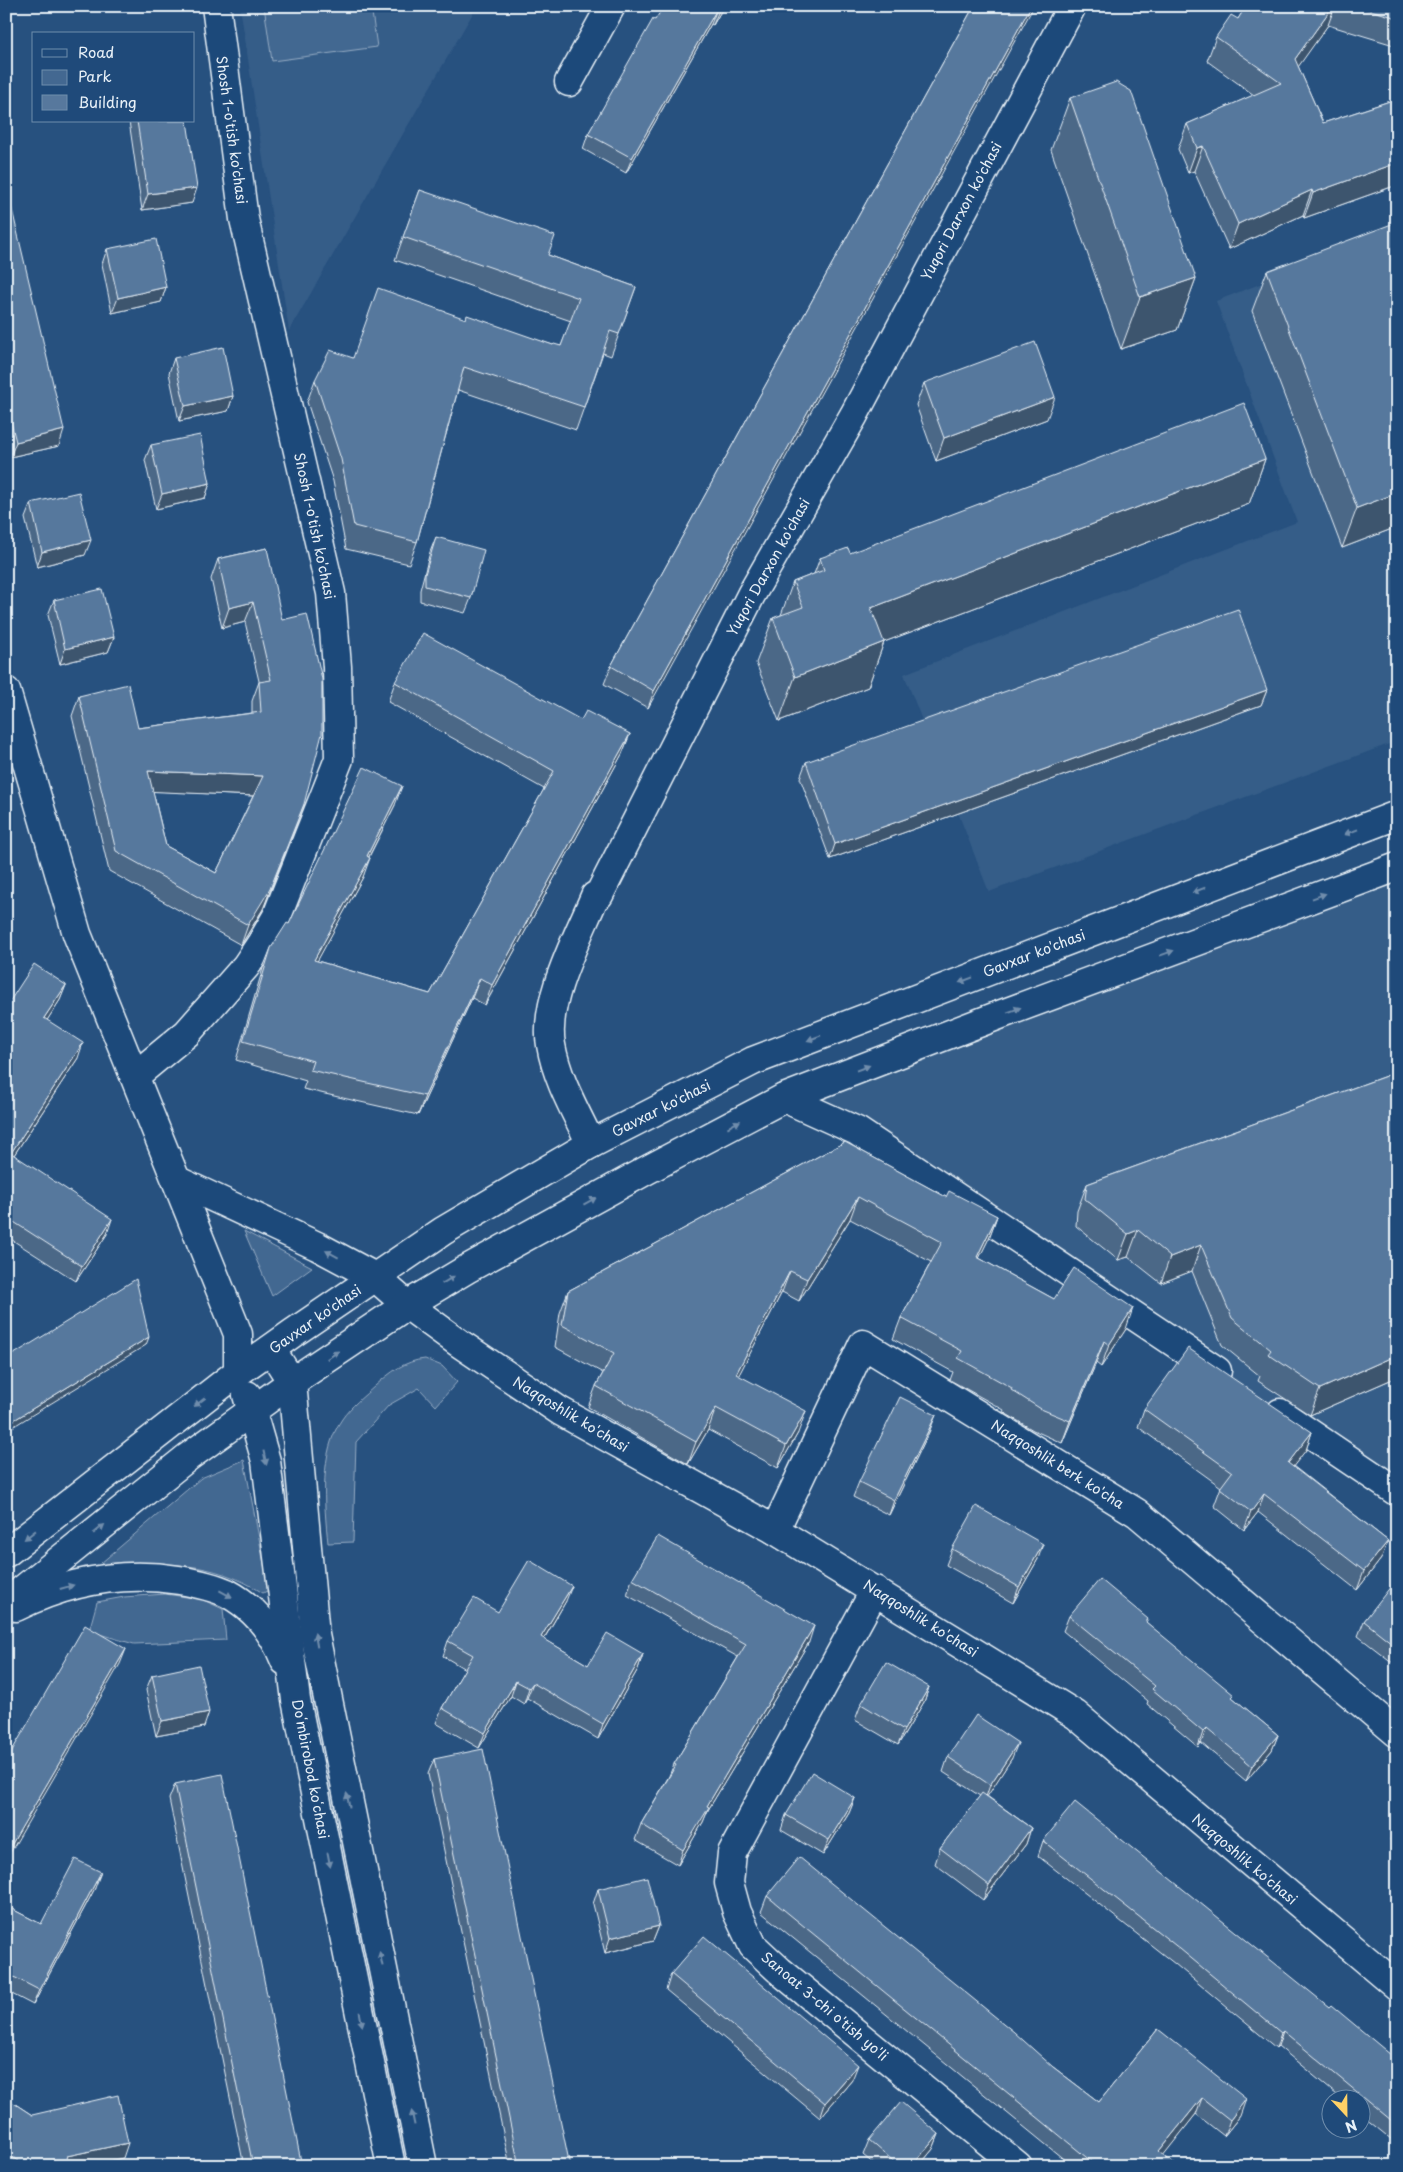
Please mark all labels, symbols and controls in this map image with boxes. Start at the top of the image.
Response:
legend [32,32,195,122]
text: Road [78,40,114,63]
street label: Shosh 1-o'tish ko'chasi [211,55,253,205]
text: Park [78,64,112,87]
text: Building [78,90,137,113]
street label: Yuqori Darxon ko'chasi [915,138,1007,284]
street label: Shosh 1-o'tish ko'chasi [289,451,341,601]
street label: Yuqori Darxon ko'chasi [721,494,815,640]
one-way arrow [1343,828,1358,836]
one-way arrow [1192,887,1207,894]
one-way arrow [1312,892,1326,900]
street label: Gavxar ko'chasi [980,924,1088,982]
one-way arrow [1159,949,1174,956]
one-way arrow [959,976,973,984]
one-way arrow [1007,1006,1022,1014]
one-way arrow [806,1034,821,1042]
one-way arrow [855,1064,870,1071]
street label: Gavxar ko'chasi [608,1074,714,1142]
one-way arrow [727,1120,741,1128]
one-way arrow [583,1197,598,1205]
one-way arrow [325,1250,340,1258]
one-way arrow [442,1275,455,1284]
street label: Gavxar ko'chasi [265,1279,365,1359]
one-way arrow [326,1350,339,1360]
street label: Naqqoshlik ko'chasi [509,1371,633,1457]
one-way arrow [194,1397,207,1408]
street label: Naqqoshlik berk ko'cha [987,1414,1129,1514]
one-way arrow [261,1450,269,1465]
one-way arrow [92,1523,105,1534]
one-way arrow [24,1529,37,1540]
street label: Naqqoshlik ko'chasi [860,1574,982,1662]
one-way arrow [60,1582,75,1590]
one-way arrow [219,1590,233,1598]
one-way arrow [311,1632,319,1648]
street label: Doʻmbirobod koʻchasi [287,1697,335,1841]
one-way arrow [344,1792,352,1807]
street label: Naqqoshlik ko'chasi [1188,1809,1302,1909]
one-way arrow [325,1852,333,1868]
street label: Sanoat 3-chi o'tish yo'li [757,1946,893,2066]
one-way arrow [376,1950,384,1966]
one-way arrow [357,2012,365,2027]
north arrow [1320,2090,1370,2140]
one-way arrow [409,2110,417,2126]
text: N [1342,2115,1360,2138]

